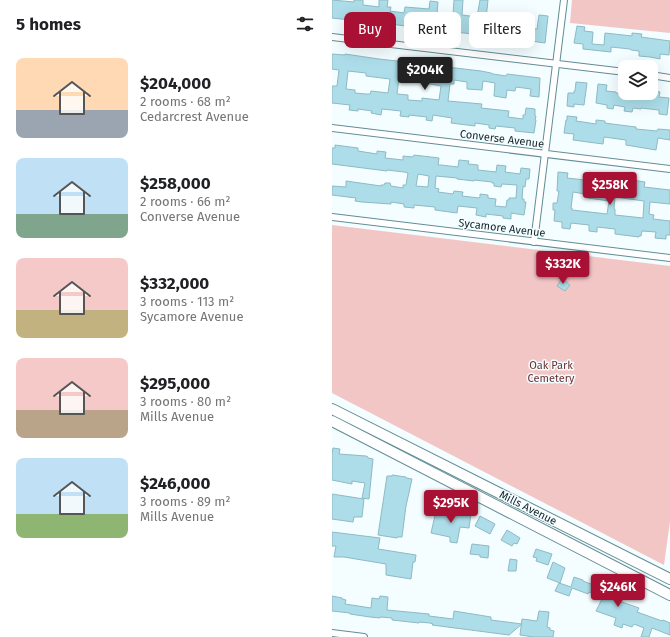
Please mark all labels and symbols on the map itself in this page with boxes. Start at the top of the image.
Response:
pin: $204K [397,57,453,91]
street label: Converse Avenue [459,127,545,151]
pin: $258K [582,172,638,206]
street label: Sycamore Avenue [458,216,546,240]
pin: $332K [535,251,591,285]
park label: Oak Park Cemetery [528,359,575,385]
street label: Mills Avenue [497,488,559,528]
pin: $295K [423,490,479,524]
pin: $246K [590,574,646,608]

